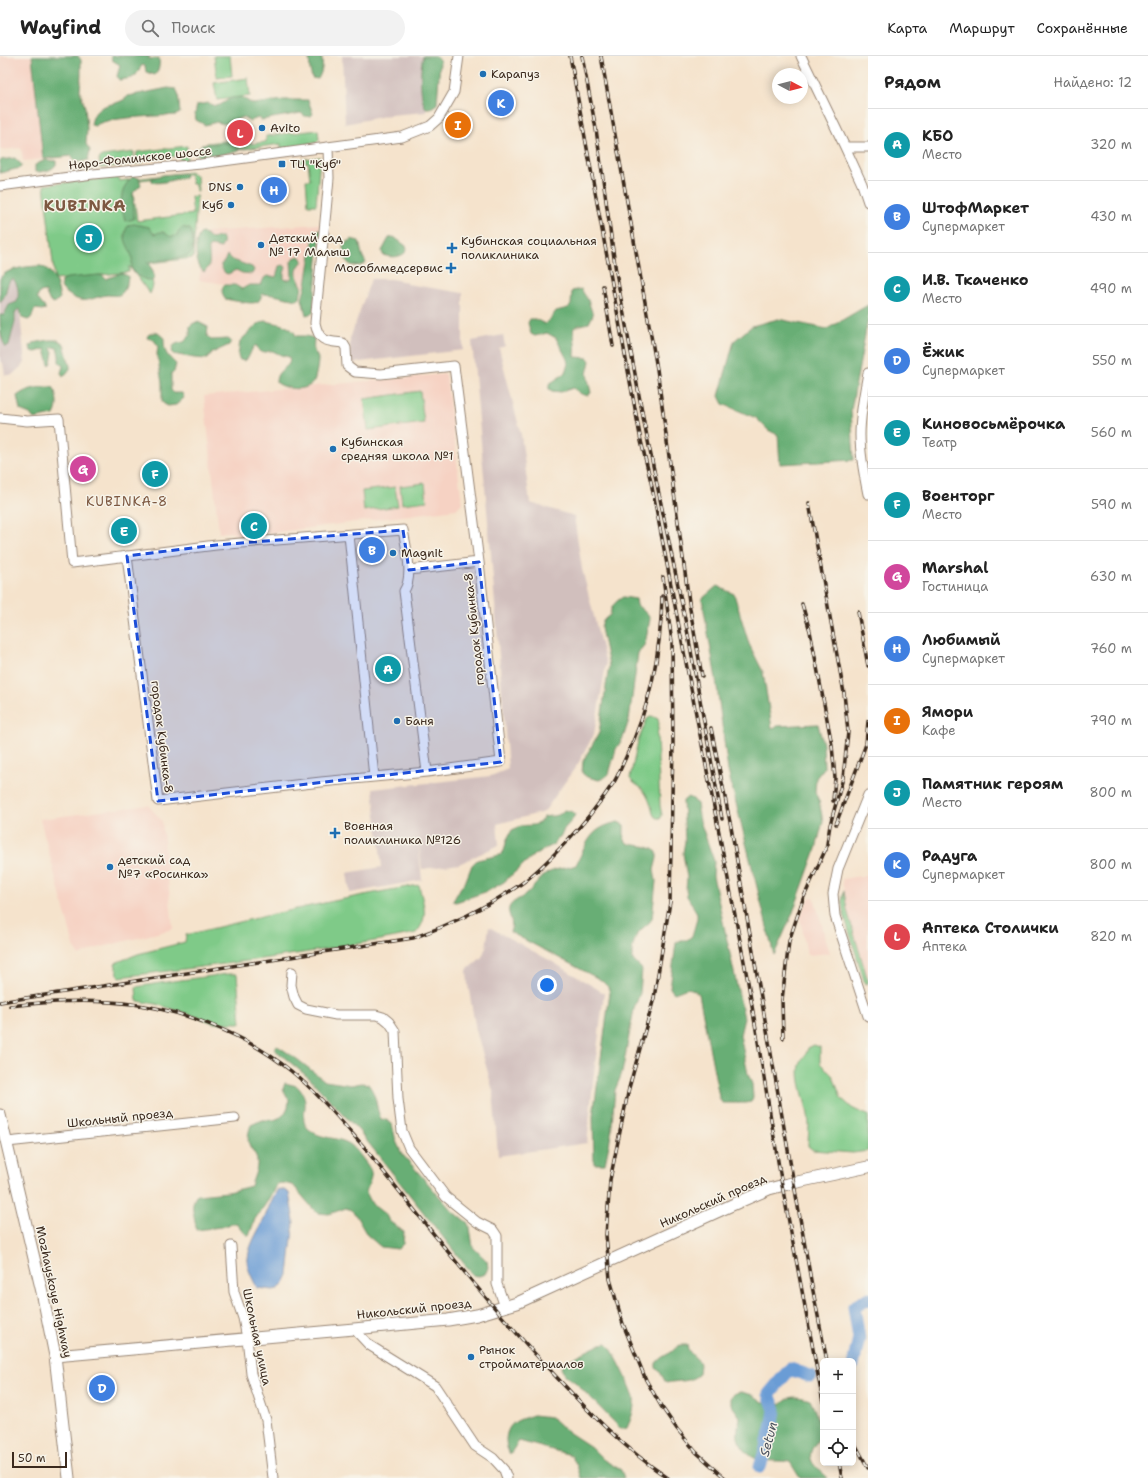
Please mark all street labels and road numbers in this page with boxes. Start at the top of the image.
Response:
street label: Наро-Фоминское шоссе [68,143,212,173]
street label: городок Кубинка-8 [460,572,488,686]
street label: городок Кубинка-8 [147,680,177,794]
street label: Школьный проезд [66,1104,174,1132]
street label: Никольский проезд [657,1170,769,1232]
street label: Mozhayskoye Highway [32,1225,76,1360]
street label: Школьная улица [239,1287,275,1387]
street label: Никольский проезд [356,1295,473,1323]

